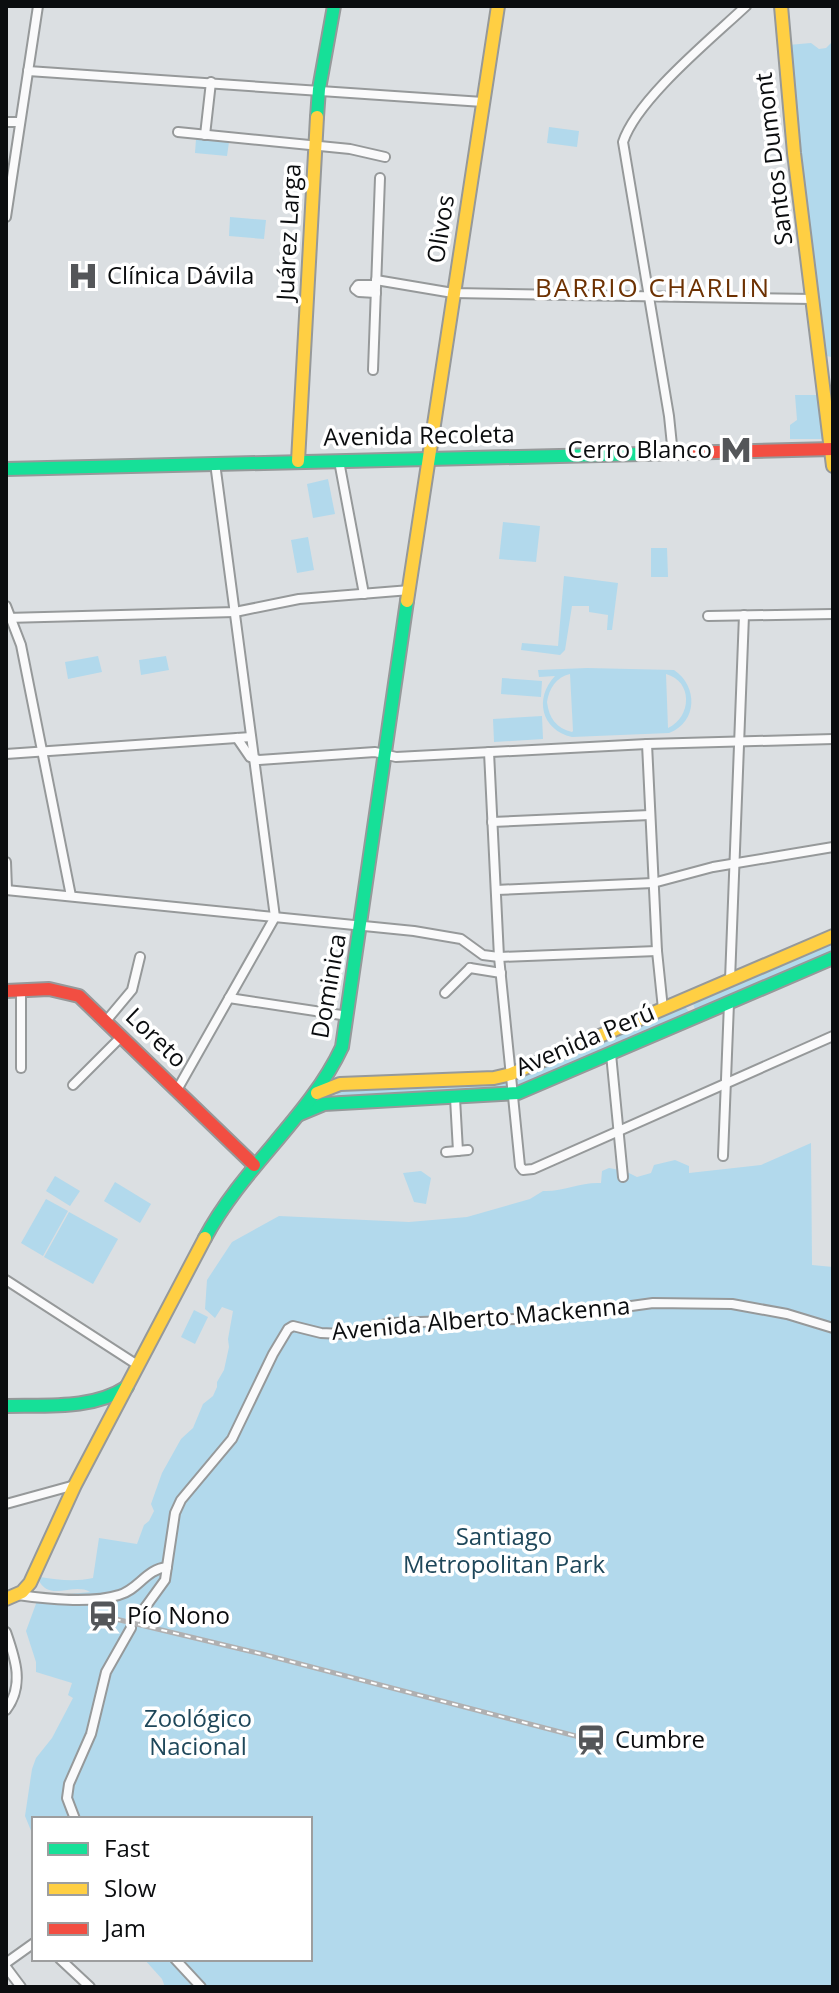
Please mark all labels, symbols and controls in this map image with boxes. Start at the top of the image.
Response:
street label: Santos Dumont [746,71,799,248]
street label: Juárez Larga [267,162,308,303]
street label: Olivos [418,192,461,265]
place label: Clínica Dávila [107,258,254,291]
hospital icon: Clínica Dávila [66,259,100,293]
district label: BARRIO CHARLIN [535,269,771,305]
street label: Avenida Recoleta [323,416,515,453]
place label: Cerro Blanco [568,432,712,465]
metro station icon: Cerro Blanco [719,433,753,467]
street label: Dominica [302,931,353,1041]
street label: Avenida Perú [510,994,659,1083]
street label: Loreto [119,1000,195,1074]
street label: Avenida Alberto Mackenna [330,1288,631,1347]
park label: Santiago Metropolitan Park [403,1519,605,1580]
place label: Pío Nono [127,1598,230,1631]
station icon: Pío Nono [86,1599,120,1633]
park label: Zoológico Nacional [144,1701,252,1762]
place label: Cumbre [615,1722,705,1755]
station icon: Cumbre [574,1723,608,1757]
legend [32,1817,312,1961]
text: Fast [104,1831,150,1864]
text: Slow [104,1871,157,1904]
text: Jam [102,1911,146,1944]

